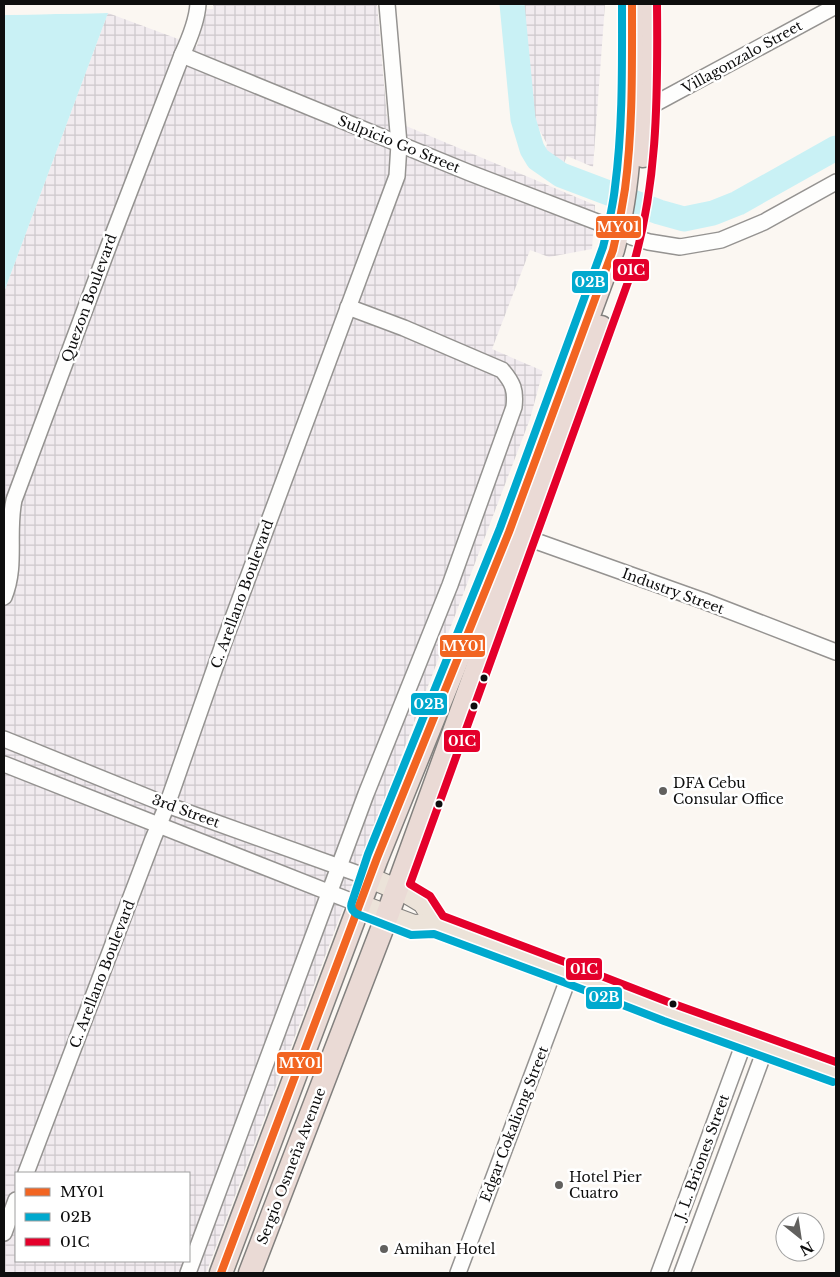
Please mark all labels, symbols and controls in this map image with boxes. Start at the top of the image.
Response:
street label: Villagonzalo Street [678,16,806,98]
street label: Sulpicio Go Street [335,111,463,177]
line badge: MY01 [595,215,642,239]
text: MY01 [596,218,640,236]
street label: Quezon Boulevard [57,231,121,365]
line badge: 01C [612,258,650,282]
text: 01C [617,261,645,279]
line badge: 02B [571,270,609,294]
text: 02B [575,273,605,291]
street label: C. Arellano Boulevard [207,517,278,671]
street label: Industry Street [620,564,727,618]
line badge: MY01 [439,634,486,658]
text: MY01 [441,637,485,655]
unlabelled marker [479,673,489,683]
line badge: 02B [410,692,448,716]
text: 02B [414,695,444,713]
unlabelled marker [469,701,479,711]
line badge: 01C [443,729,481,753]
text: 01C [448,732,476,750]
place label: DFA Cebu Consular Office [673,774,784,808]
marker: DFA Cebu Consular Office [657,785,669,797]
street label: 3rd Street [150,790,223,832]
unlabelled marker [434,799,444,809]
street label: C. Arellano Boulevard [65,897,139,1051]
line badge: 01C [565,957,603,981]
text: 01C [570,960,598,978]
line badge: 02B [585,986,623,1010]
text: 02B [589,988,619,1006]
unlabelled marker [668,999,678,1009]
street label: Edgar Cokaliong Street [476,1043,552,1204]
line badge: MY01 [276,1051,323,1075]
text: MY01 [278,1054,322,1072]
street label: Sergio Osmeña Avenue [253,1085,329,1247]
street label: J. L. Briones Street [670,1091,733,1224]
place label: Hotel Pier Cuatro [569,1168,642,1202]
legend [15,1172,190,1262]
marker: Hotel Pier Cuatro [553,1179,565,1191]
text: MY01 [60,1182,104,1201]
text: 02B [60,1207,91,1226]
north arrow [775,1212,825,1262]
text: 01C [60,1232,89,1251]
text: N [796,1237,817,1259]
place label: Amihan Hotel [393,1240,496,1258]
marker: Amihan Hotel [378,1243,390,1255]

